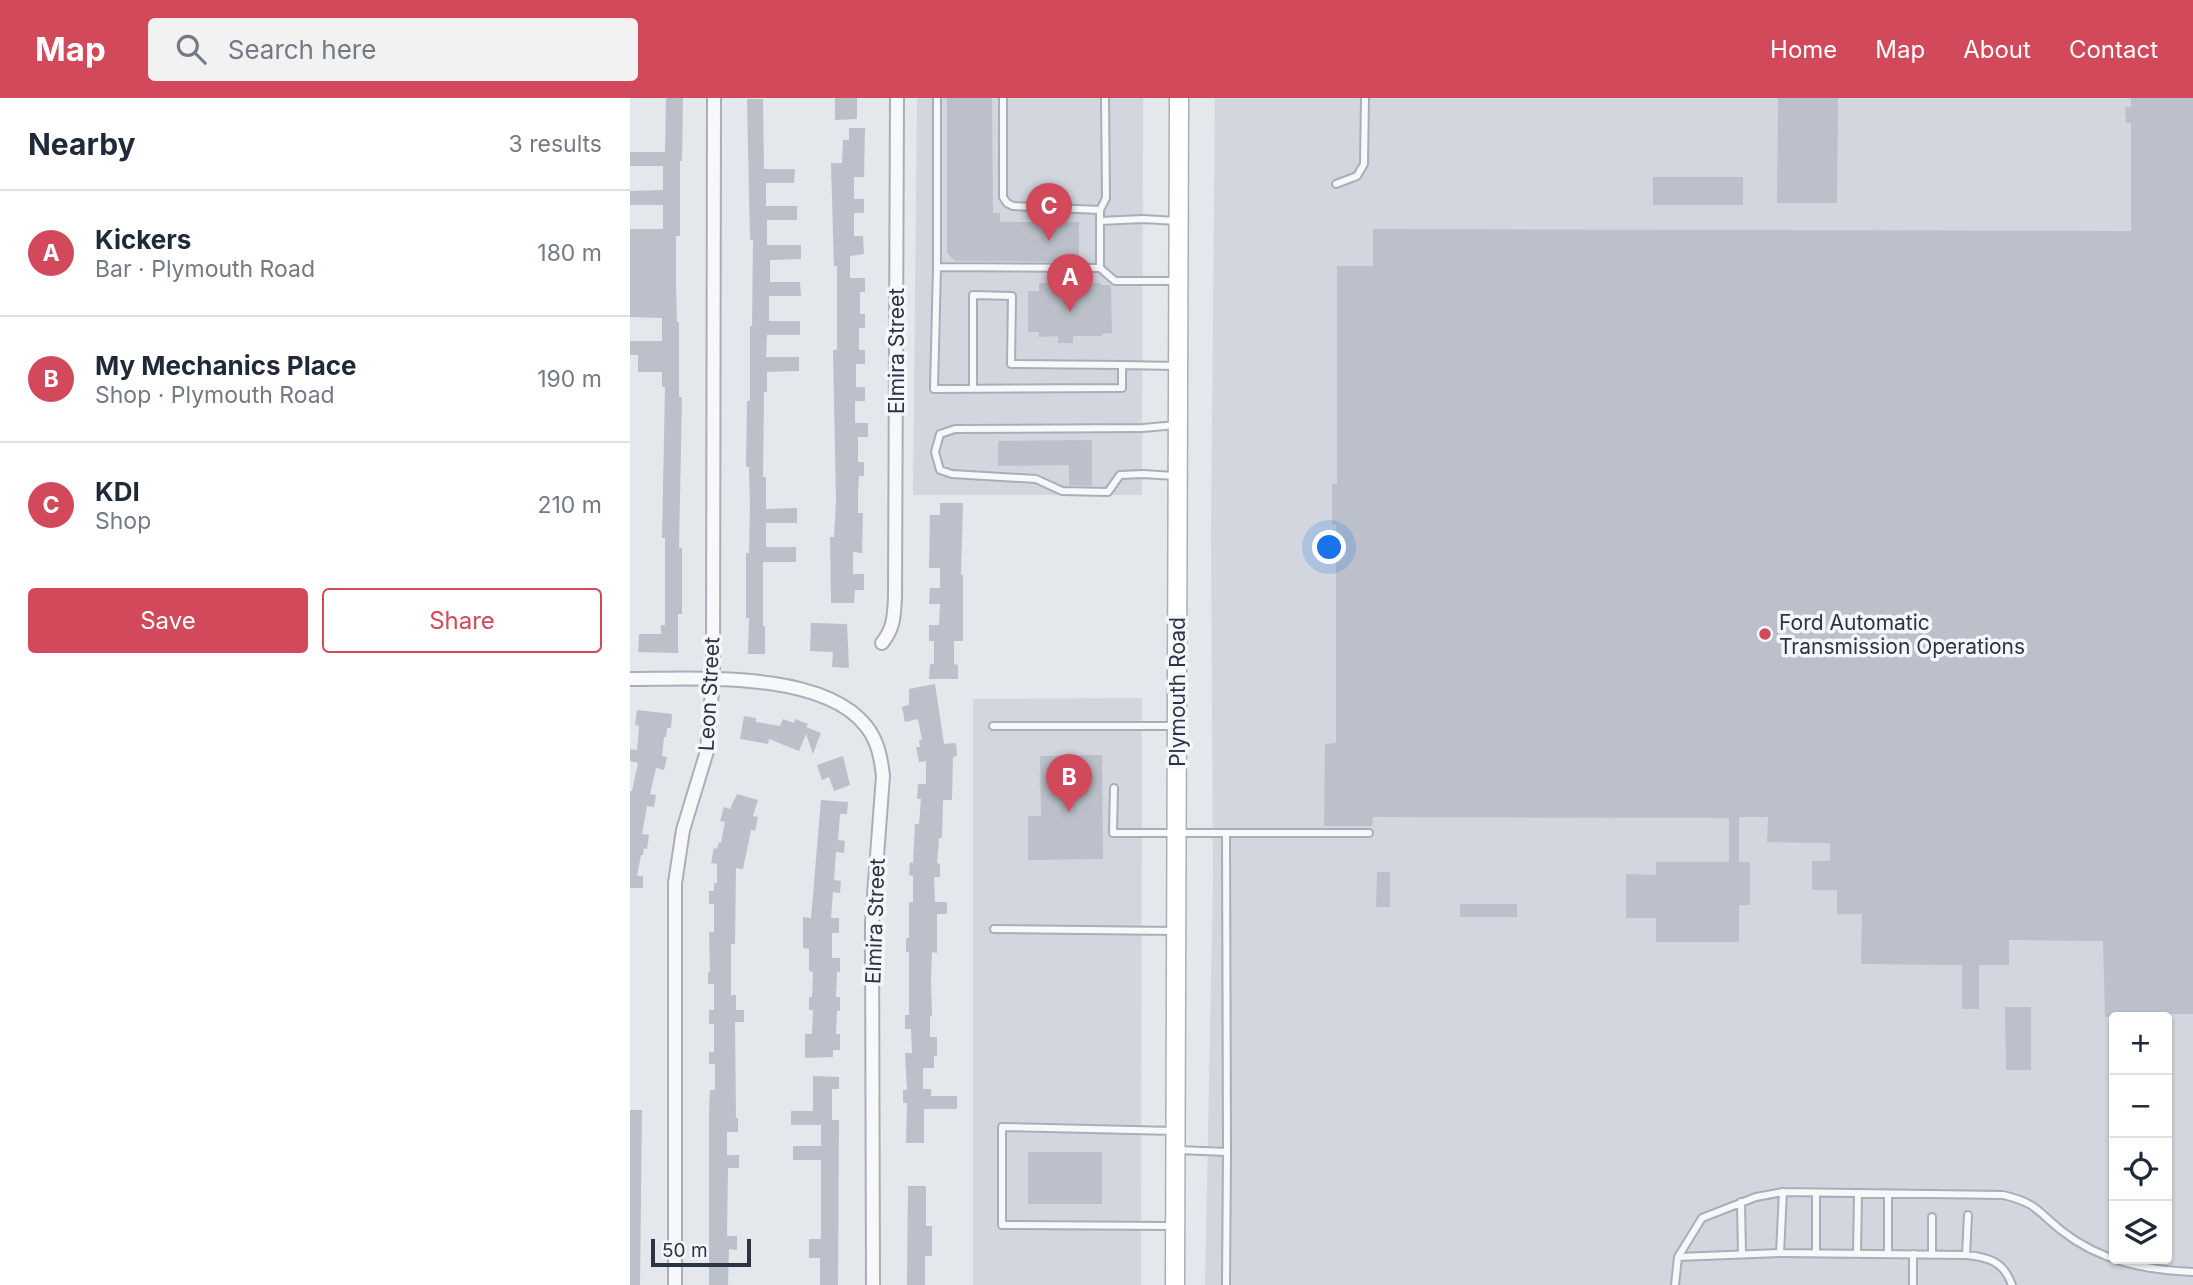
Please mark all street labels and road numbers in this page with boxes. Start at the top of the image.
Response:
street label: Elmira Street [884,288,909,414]
street label: Plymouth Road [1165,617,1190,767]
street label: Leon Street [694,636,724,752]
street label: Elmira Street [860,857,890,984]

